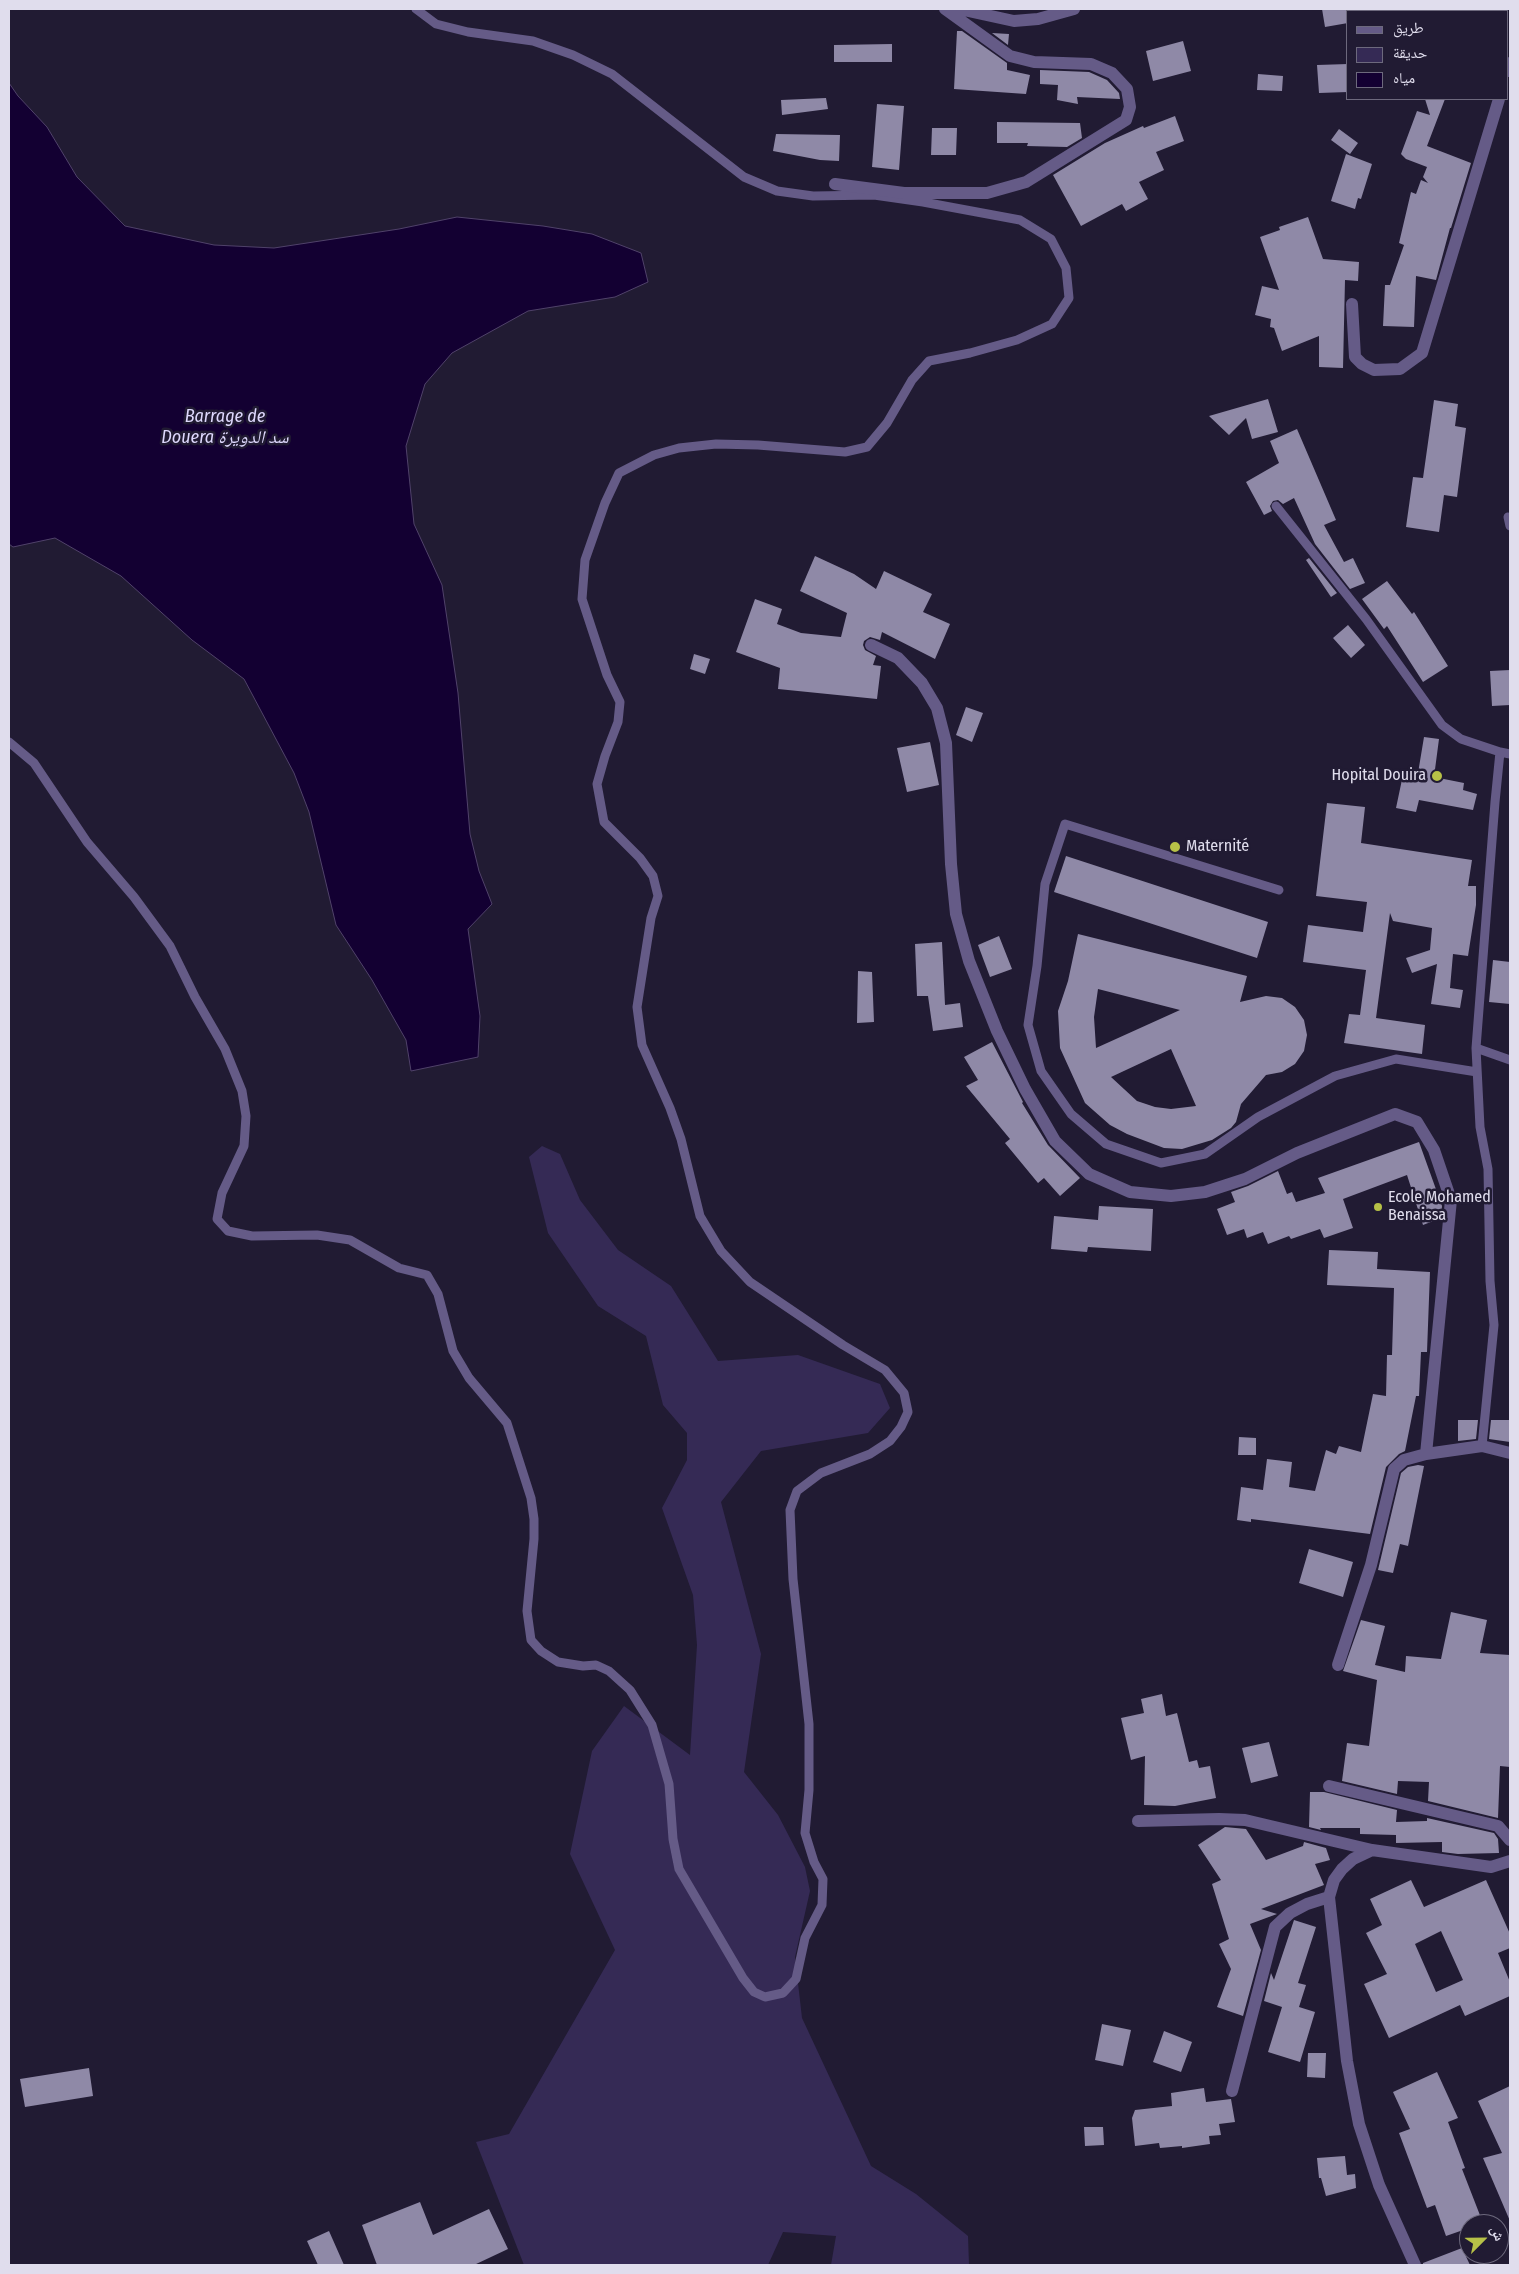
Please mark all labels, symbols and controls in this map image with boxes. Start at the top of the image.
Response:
legend [1346,10,1509,100]
text: طريق [1393,19,1424,37]
text: حديقة [1393,44,1427,62]
text: مياه [1393,69,1415,87]
water label: Barrage de Douera سد الدويرة [161,406,289,448]
place label: Hopital Douira [1332,766,1426,786]
marker: Hopital Douira [1430,769,1444,783]
place label: Maternité [1186,837,1249,857]
marker: Maternité [1168,840,1182,854]
place label: Ecole Mohamed Benaissa [1388,1188,1491,1226]
marker: Ecole Mohamed Benaissa [1372,1201,1384,1213]
north arrow [1459,2214,1509,2264]
text: ش [1487,2223,1508,2243]

